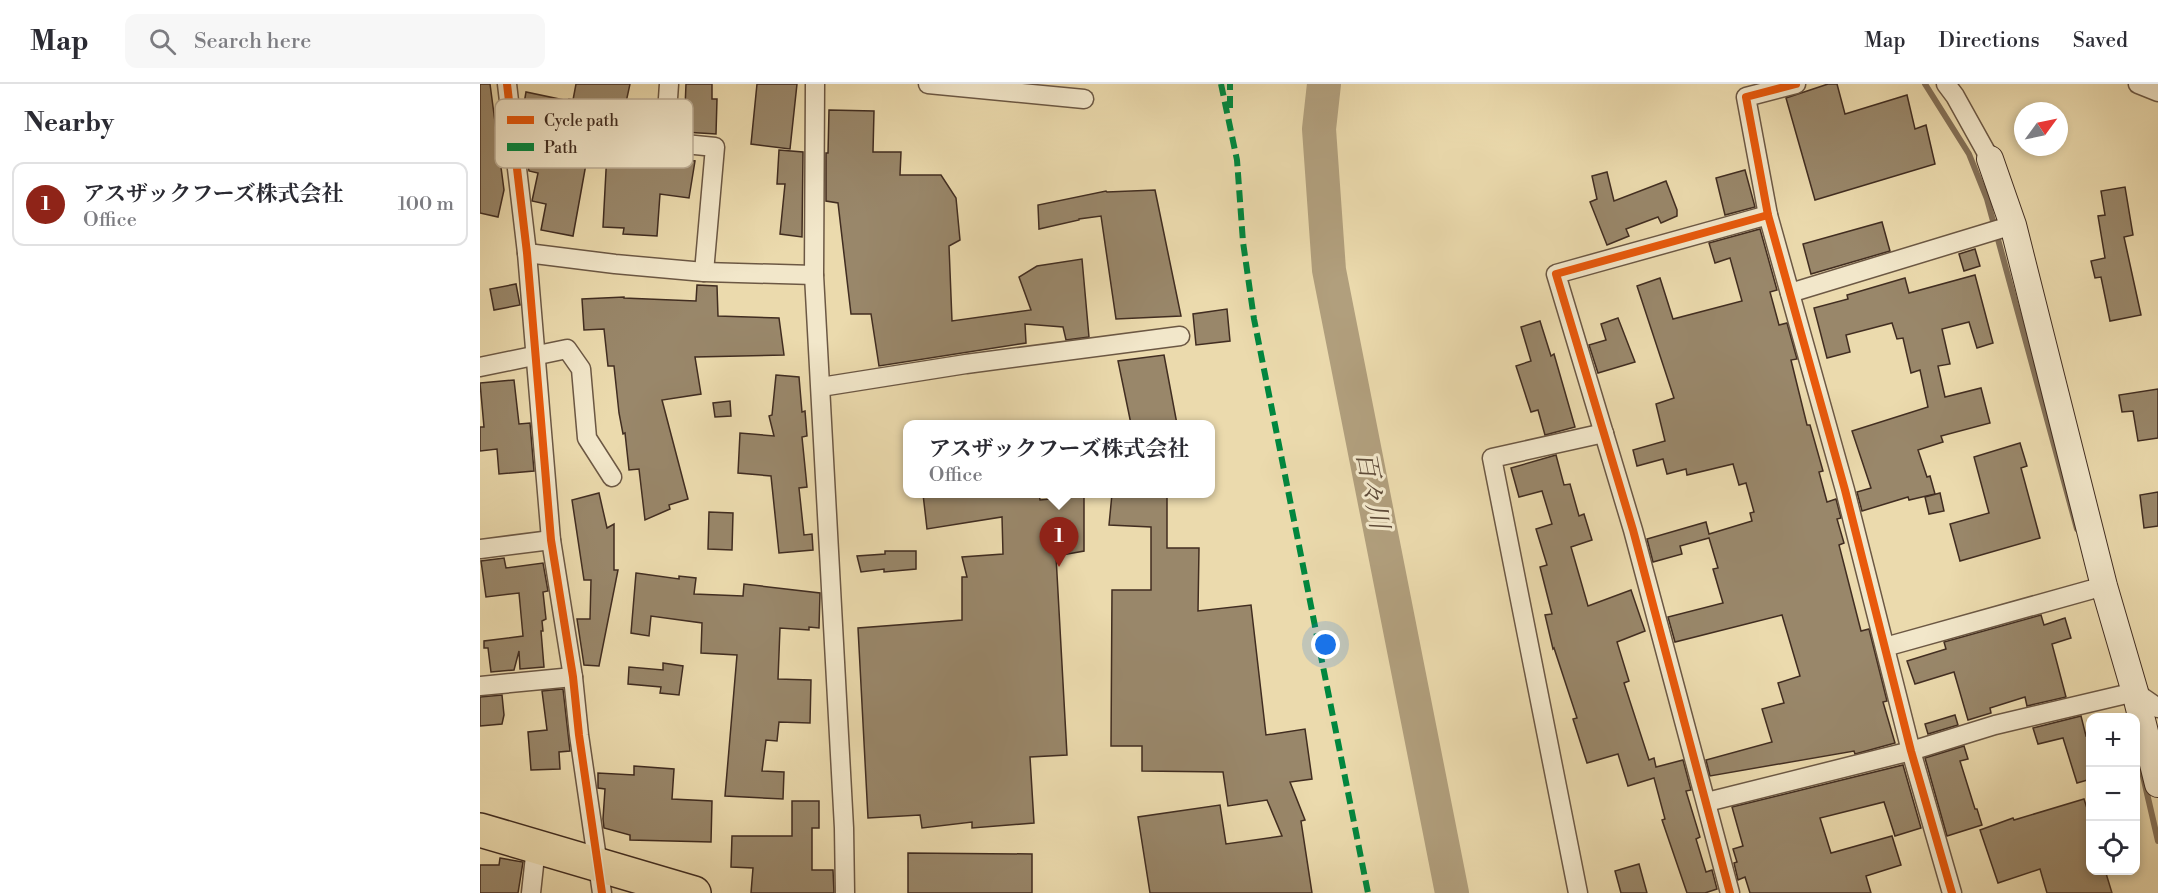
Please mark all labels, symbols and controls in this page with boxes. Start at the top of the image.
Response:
search box [125,14,545,68]
text: Map [30,24,89,59]
icon: search [146,25,179,58]
text: Search here [194,28,311,55]
text: Map [1864,28,1906,54]
text: Directions [1939,28,2040,54]
text: Saved [2073,28,2128,54]
legend [495,99,693,168]
north arrow [2014,102,2068,156]
text: Nearby [24,107,114,139]
text: Cycle path [544,111,619,131]
text: Path [544,138,578,158]
text: アスザックフーズ株式会社 [83,181,343,208]
text: 1 [41,192,50,217]
text: 100 m [398,192,454,217]
text: Office [83,208,137,233]
popup [903,420,1215,498]
text: アスザックフーズ株式会社 [929,436,1189,463]
water label: 百々川 [1349,449,1396,534]
text: Office [929,463,983,488]
pin: 1 [1040,518,1078,567]
your location [1311,630,1340,659]
map controls [2086,713,2140,875]
button: + [2086,713,2140,767]
button: − [2086,767,2140,821]
button: locate [2086,821,2140,875]

